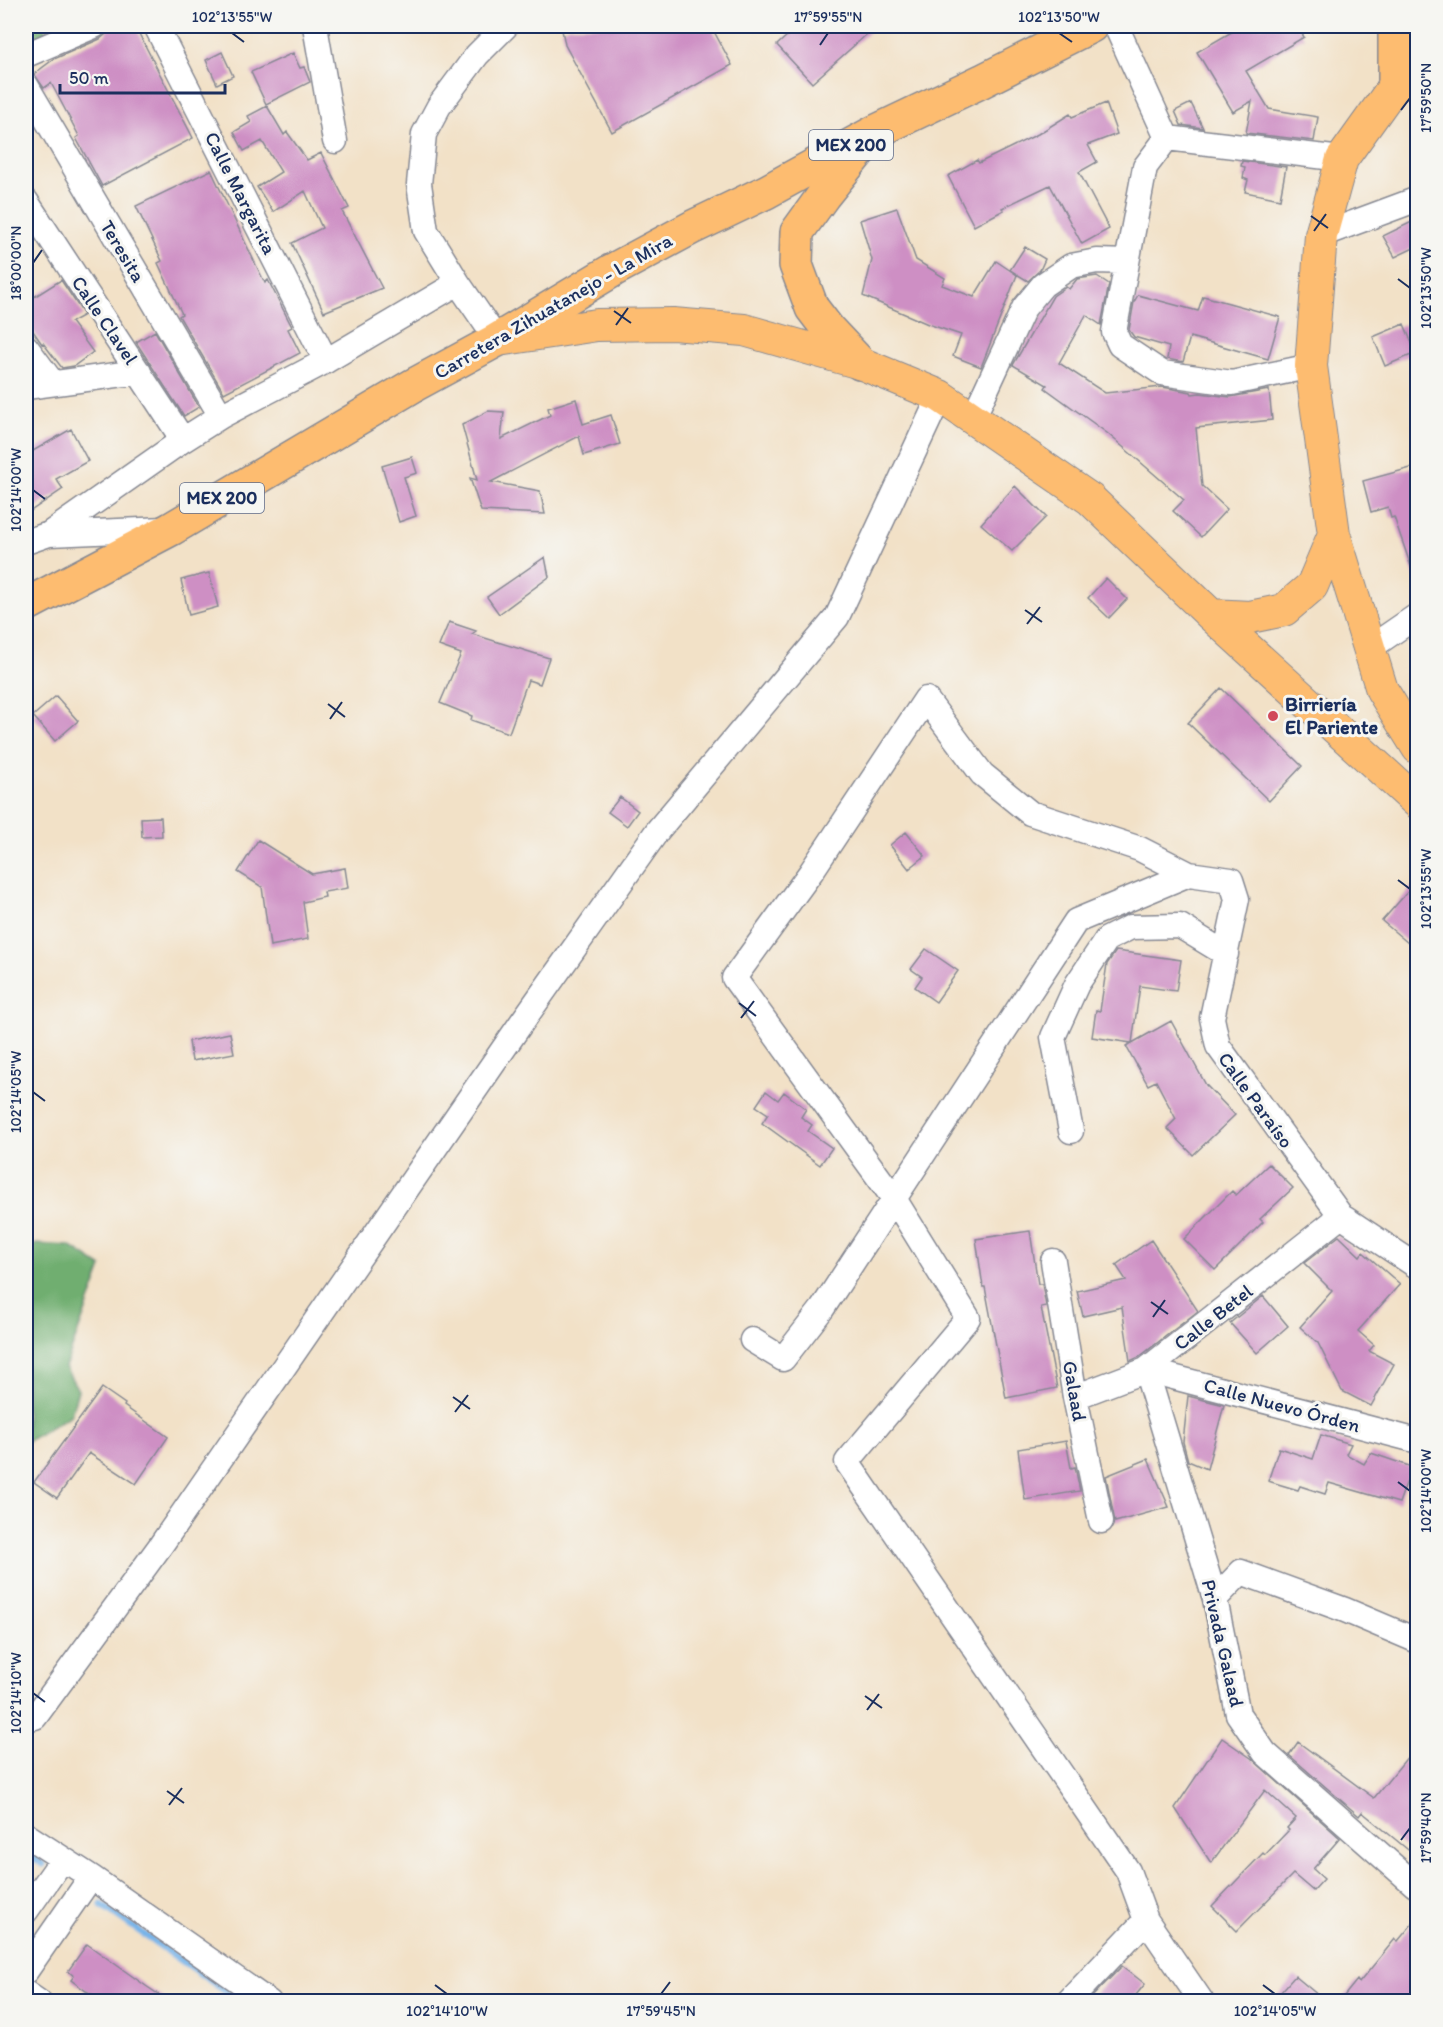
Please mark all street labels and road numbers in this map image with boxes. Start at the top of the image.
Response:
street label: Calle Margarita [200,128,282,259]
road number: MEX 200 [809,130,893,160]
street label: Teresita [95,216,151,287]
street label: Carretera Zihuatanejo - La Mira [430,228,677,384]
street label: Calle Clavel [67,271,144,369]
road number: MEX 200 [180,483,264,513]
street label: Calle Paraíso [1213,1047,1299,1153]
street label: Calle Betel [1169,1279,1258,1355]
street label: Galaad [1058,1359,1092,1423]
street label: Calle Nuevo Órden [1201,1373,1363,1437]
street label: Privada Galaad [1197,1577,1249,1709]

